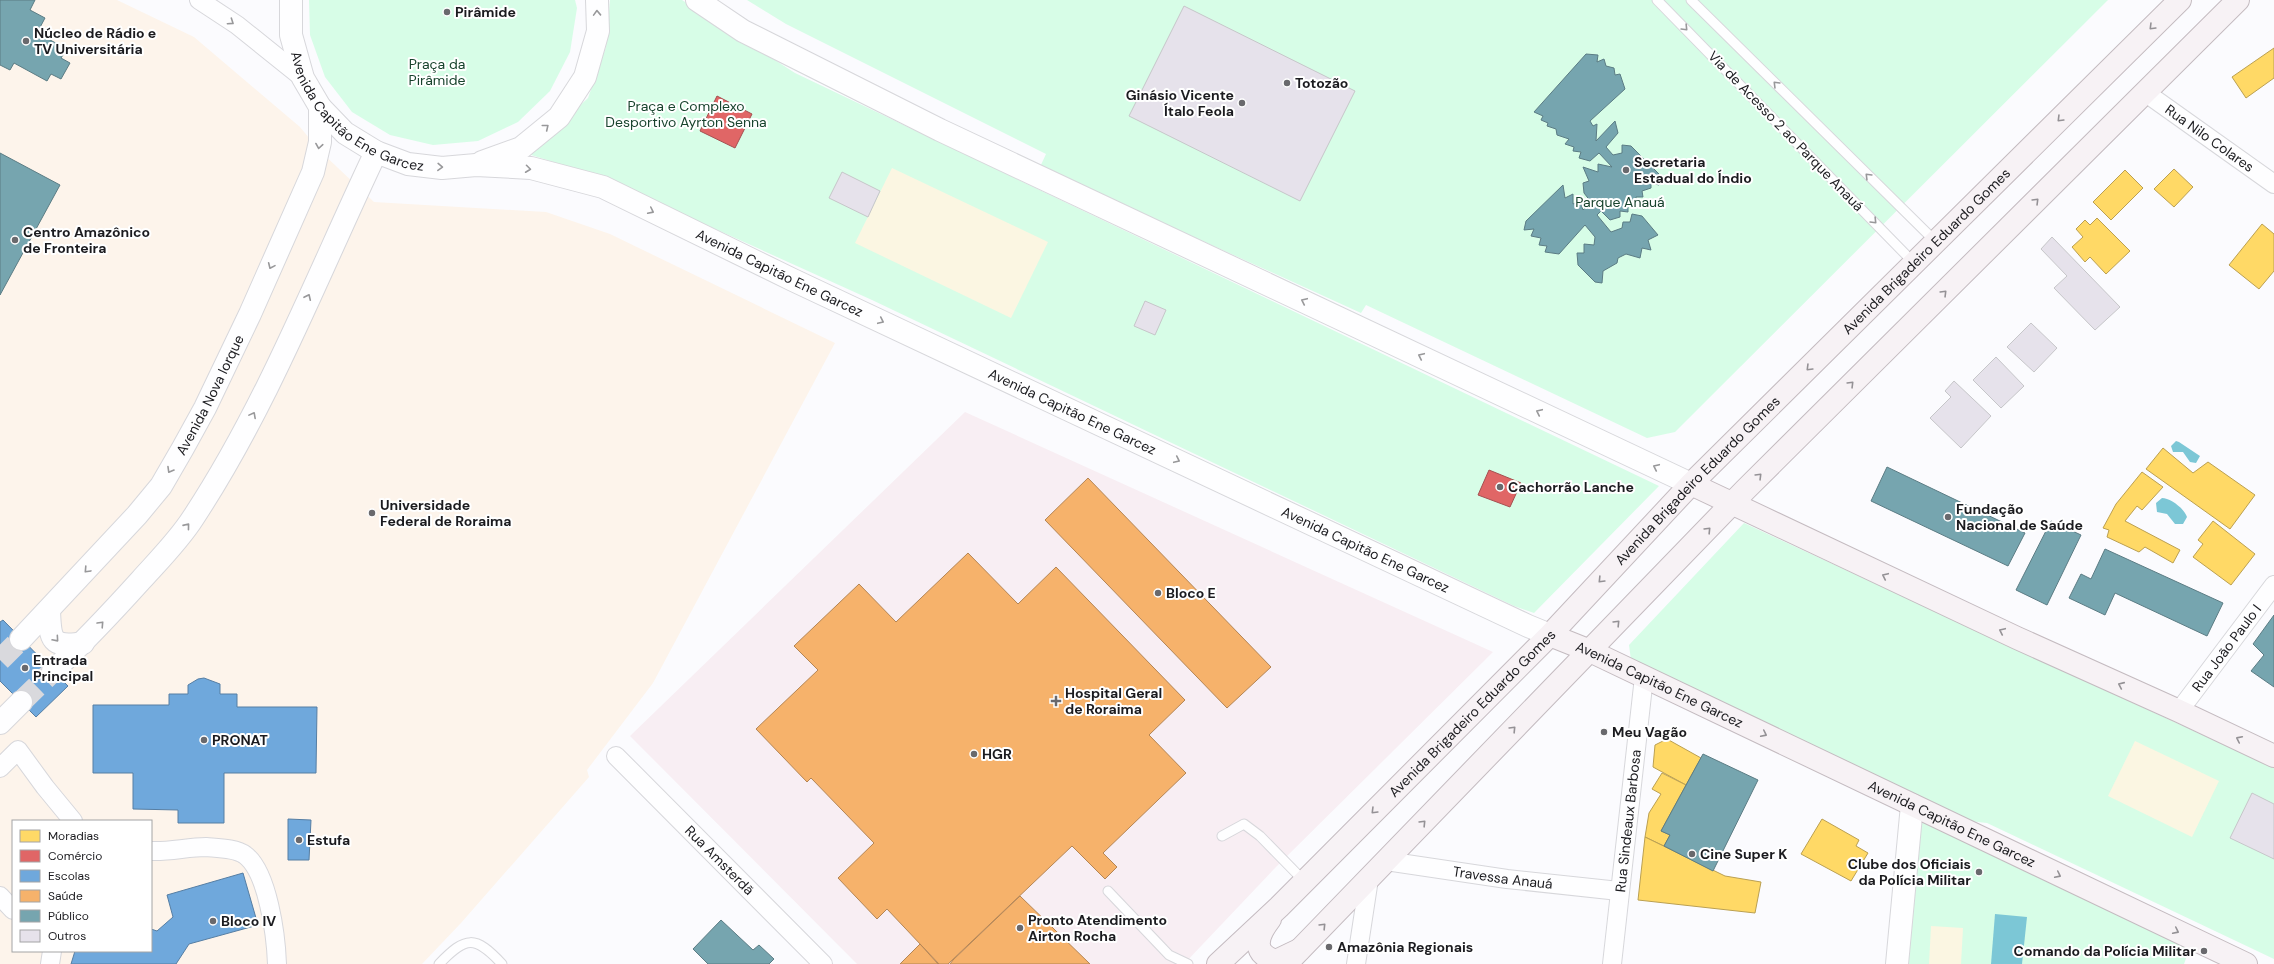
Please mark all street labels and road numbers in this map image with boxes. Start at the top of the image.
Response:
street label: Via de Acesso 2 ao Parque Anauá [1704,47,1868,215]
street label: Avenida Capitão Ene Garcez [287,49,425,175]
street label: Rua Nilo Colares [2162,100,2258,176]
street label: Avenida Brigadeiro Eduardo Gomes [1838,164,2014,338]
street label: Avenida Capitão Ene Garcez [693,225,866,321]
street label: Avenida Nova Iorque [172,332,248,458]
street label: Avenida Capitão Ene Garcez [986,364,1159,459]
street label: Avenida Brigadeiro Eduardo Gomes [1611,392,1784,569]
street label: Avenida Capitão Ene Garcez [1279,502,1452,597]
street label: Rua João Paulo I [2188,601,2265,695]
street label: Avenida Brigadeiro Eduardo Gomes [1385,626,1559,801]
street label: Avenida Capitão Ene Garcez [1573,637,1746,732]
street label: Rua Sindeaux Barbosa [1611,749,1645,893]
street label: Avenida Capitão Ene Garcez [1865,776,2038,871]
street label: Rua Amsterdã [681,822,758,899]
street label: Travessa Anauá [1452,862,1554,893]

